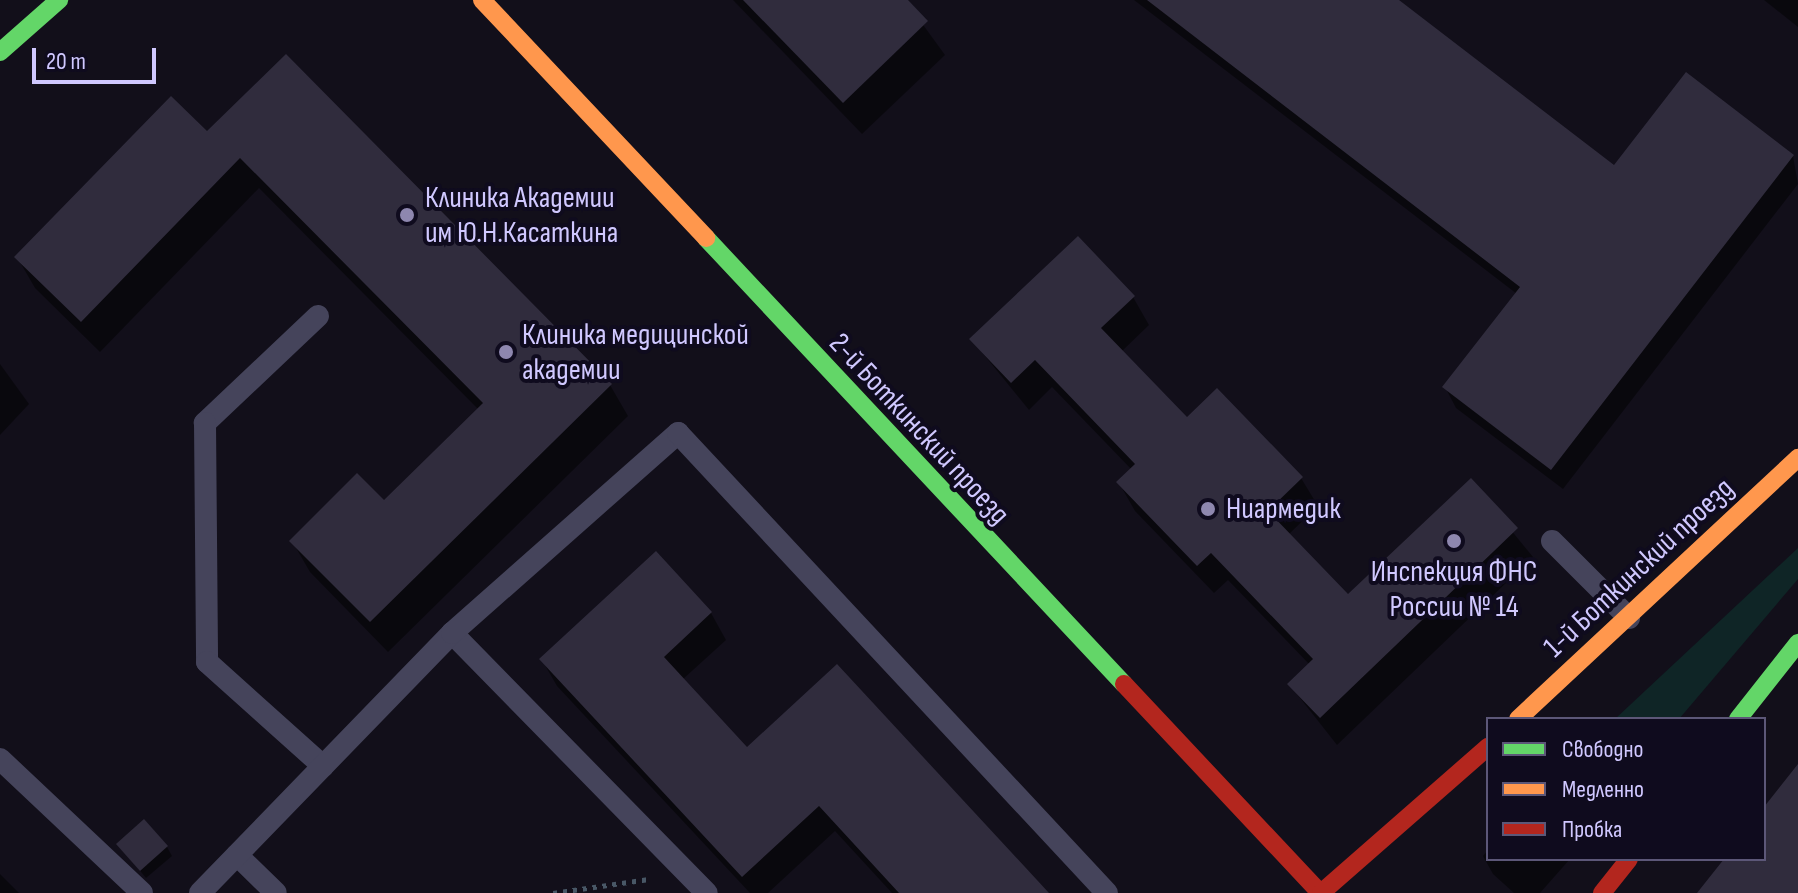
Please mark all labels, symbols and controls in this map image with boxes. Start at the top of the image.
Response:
scale bar [36,32,160,82]
text: 20 m [46,47,86,76]
place label: Клиника Академии им Ю.Н.Касаткина [425,180,618,250]
marker: Клиника Академии им Ю.Н.Касаткина [396,204,418,226]
place label: Клиника медицинской академии [522,317,749,388]
street label: 2-й Боткинский проезд [821,326,1017,532]
marker: Клиника медицинской академии [497,343,515,361]
street label: 1-й Боткинский проезд [1537,471,1741,665]
place label: Ниармедик [1226,491,1341,527]
marker: Ниармедик [1197,498,1219,520]
marker: Инспекция ФНС России № 14 [1445,532,1463,550]
place label: Инспекция ФНС России № 14 [1371,554,1537,624]
legend [1486,717,1766,861]
text: Свободно [1562,735,1643,764]
text: Медленно [1562,775,1644,804]
text: Пробка [1562,815,1622,844]

